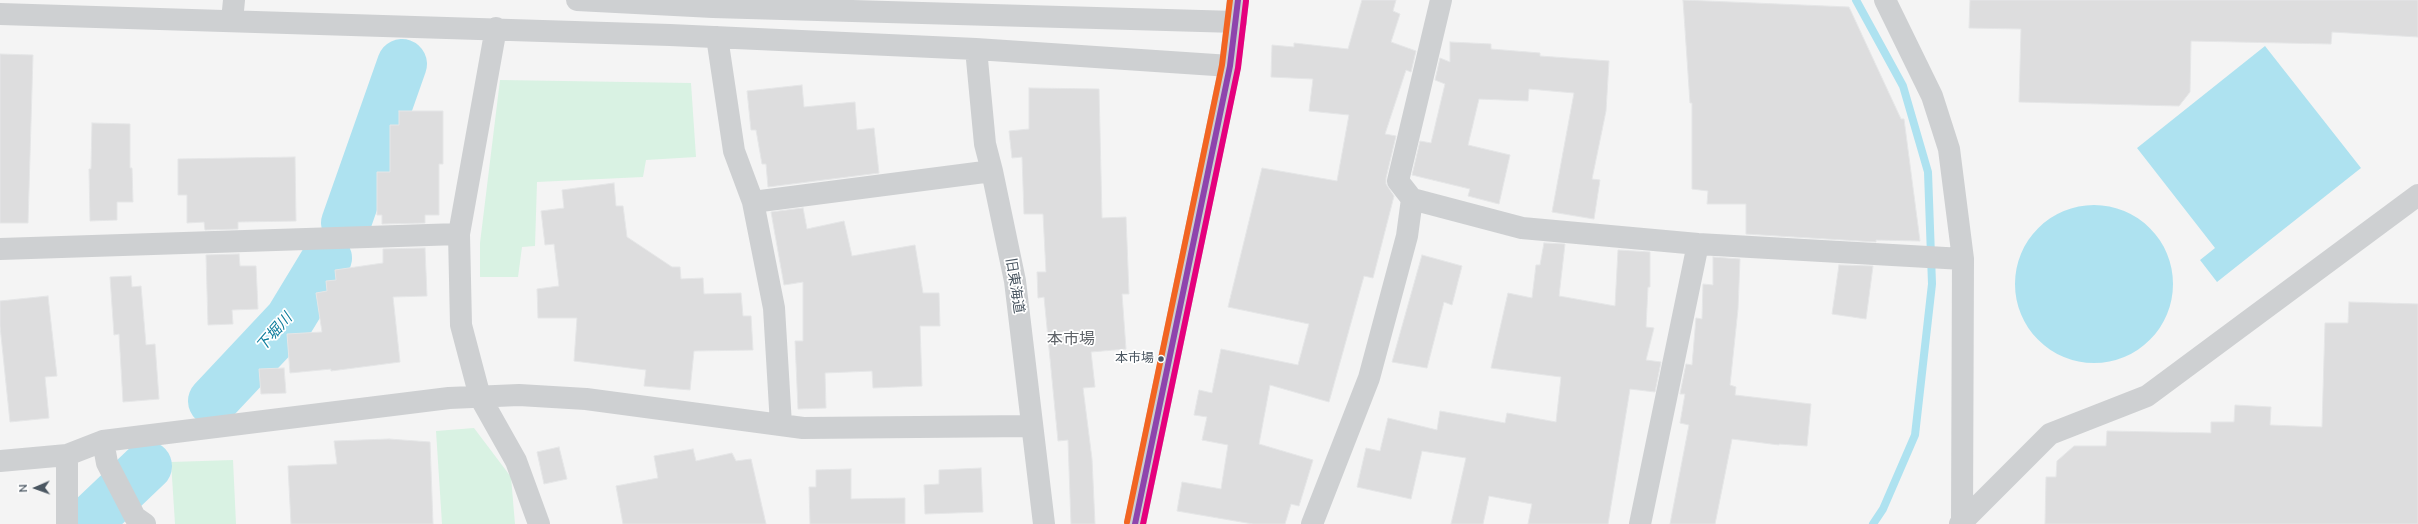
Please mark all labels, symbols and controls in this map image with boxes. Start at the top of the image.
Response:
street label: 旧東海道 [1001,257,1027,315]
water label: 下堀川 [253,310,297,356]
district label: 本市場 [1047,330,1095,350]
place label: 本市場 [1115,351,1154,367]
marker: 本市場 [1156,354,1166,364]
north arrow [16,468,56,508]
text: N [16,484,31,493]

